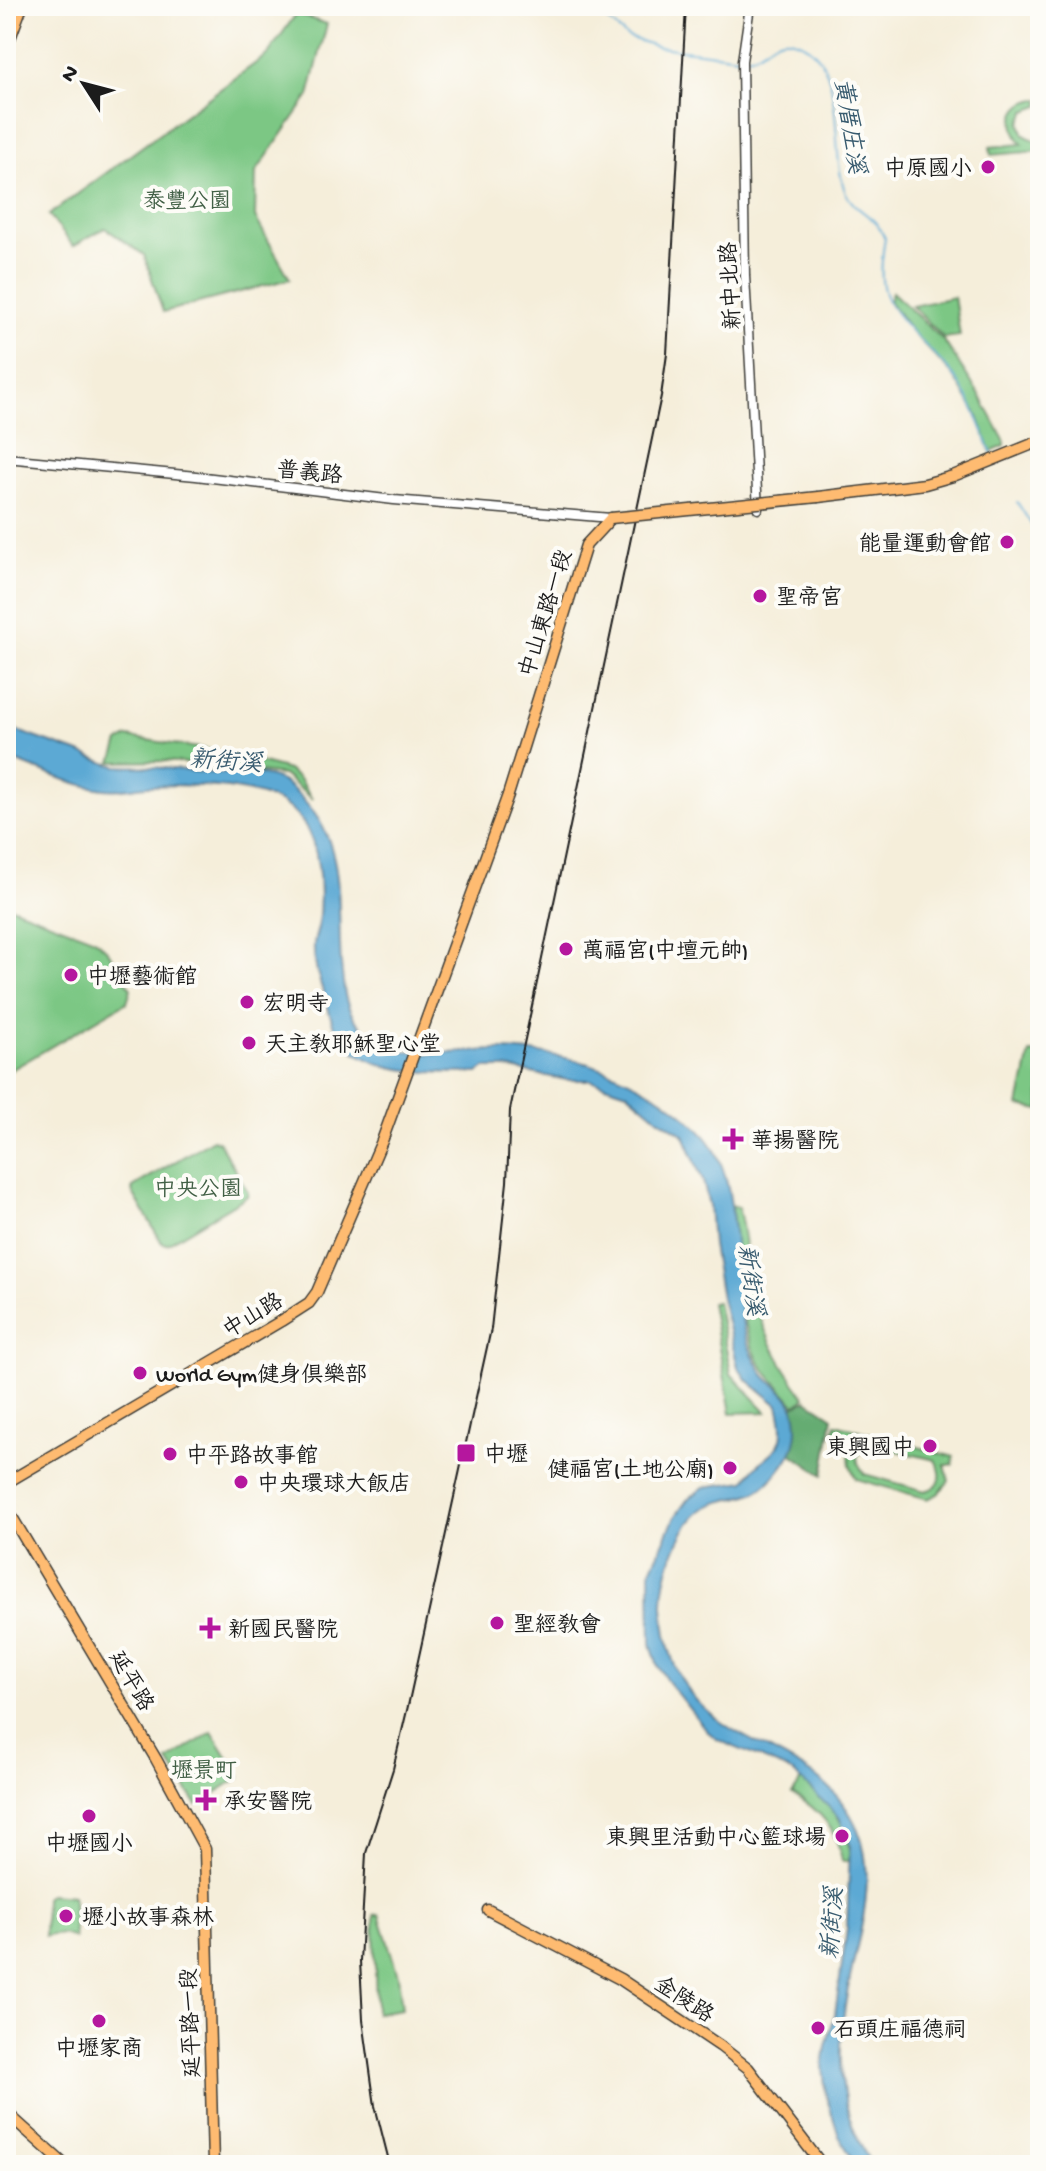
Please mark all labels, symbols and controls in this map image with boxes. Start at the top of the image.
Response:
north arrow [44,44,124,124]
text: N [56,61,86,88]
water label: 黃厝庄溪 [826,77,871,178]
place label: 中原國小 [884,156,972,184]
marker: 中原國小 [979,158,997,176]
park label: 泰豐公園 [143,188,231,216]
street label: 新中北路 [716,241,748,331]
street label: 普義路 [275,457,344,491]
place label: 能量運動會館 [859,531,991,559]
marker: 能量運動會館 [998,533,1016,551]
street label: 中山東路一段 [514,547,580,681]
place label: 聖帝宮 [776,585,842,613]
marker: 聖帝宮 [751,587,769,605]
water label: 新街溪 [189,746,265,781]
place label: 萬福宮(中壇元帥) [582,938,748,966]
marker: 萬福宮(中壇元帥) [557,940,575,958]
place label: 中壢藝術館 [87,964,197,992]
marker: 中壢藝術館 [62,966,80,984]
place label: 宏明寺 [263,992,329,1019]
marker: 宏明寺 [238,993,256,1011]
place label: 天主教耶穌聖心堂 [265,1032,441,1060]
marker: 天主教耶穌聖心堂 [240,1034,258,1052]
marker: 華揚醫院 [722,1128,744,1150]
place label: 華揚醫院 [751,1129,839,1156]
park label: 中央公園 [154,1176,242,1204]
water label: 新街溪 [729,1243,769,1320]
street label: 中山路 [218,1288,289,1346]
place label: World Gym健身俱樂部 [156,1362,367,1390]
marker: World Gym健身俱樂部 [131,1364,149,1382]
place label: 東興國中 [826,1435,914,1463]
marker: 東興國中 [921,1437,939,1455]
marker: 中壢 [455,1442,477,1464]
place label: 中壢 [484,1442,528,1470]
place label: 中平路故事館 [186,1443,318,1471]
marker: 中平路故事館 [161,1445,179,1463]
place label: 健福宮(土地公廟) [548,1457,714,1485]
marker: 健福宮(土地公廟) [721,1459,739,1477]
place label: 中央環球大飯店 [257,1471,411,1499]
marker: 中央環球大飯店 [232,1473,250,1491]
place label: 聖經教會 [513,1612,601,1640]
marker: 聖經教會 [488,1614,506,1632]
marker: 新國民醫院 [199,1617,221,1639]
place label: 新國民醫院 [228,1618,338,1645]
street label: 延平路 [102,1646,159,1717]
park label: 壢景町 [171,1759,237,1786]
marker: 承安醫院 [195,1789,217,1811]
place label: 承安醫院 [224,1790,312,1817]
marker: 中壢國小 [80,1807,98,1825]
place label: 東興里活動中心籃球場 [606,1825,826,1853]
marker: 東興里活動中心籃球場 [833,1827,851,1845]
place label: 中壢國小 [45,1831,133,1859]
water label: 新街溪 [817,1884,852,1960]
place label: 壢小故事森林 [82,1905,214,1933]
marker: 壢小故事森林 [57,1907,75,1925]
street label: 延平路一段 [176,1967,208,2078]
street label: 金陵路 [648,1971,719,2030]
marker: 中壢家商 [90,2012,108,2030]
place label: 石頭庄福德祠 [834,2018,966,2045]
marker: 石頭庄福德祠 [809,2019,827,2037]
place label: 中壢家商 [55,2036,143,2064]

